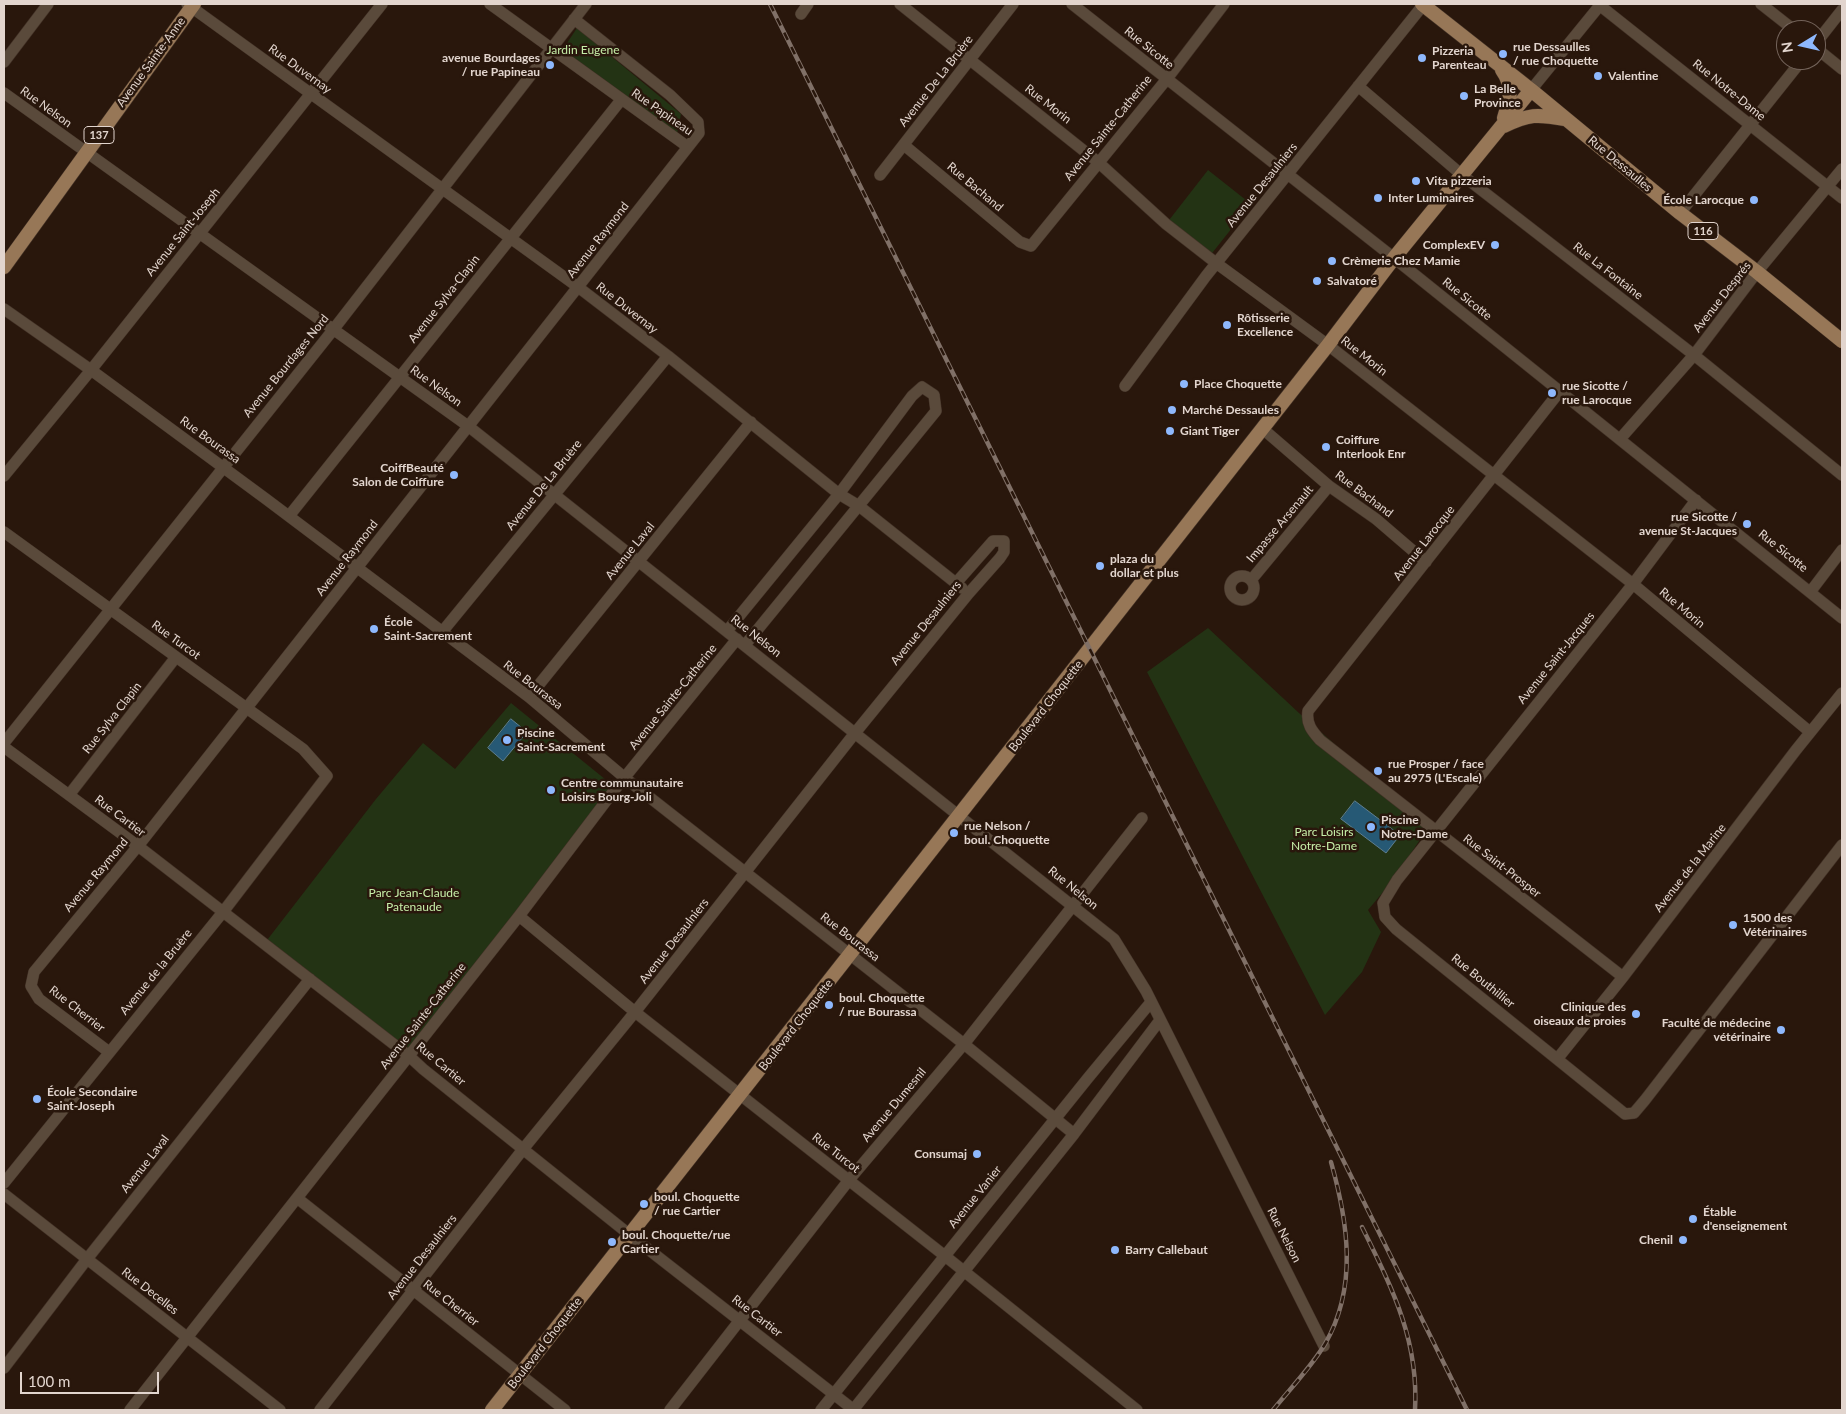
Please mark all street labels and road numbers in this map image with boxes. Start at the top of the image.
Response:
street label: Avenue Sainte-Anne [114,14,188,110]
street label: Rue Sicotte [1121,24,1177,72]
street label: Avenue De La Bruère [896,32,976,130]
street label: Rue Duvernay [266,41,334,97]
street label: Rue Notre-Dame [1690,56,1768,124]
street label: Avenue Sainte-Catherine [1061,72,1155,184]
street label: Rue Morin [1022,81,1074,127]
street label: Rue Nelson [17,83,75,131]
street label: Rue Papineau [629,86,695,138]
road number: 137 [84,126,114,144]
street label: Rue Dessaulles [1585,133,1655,195]
street label: Avenue Desaulniers [1224,140,1300,230]
street label: Rue Bachand [944,159,1006,215]
street label: Avenue Saint-Joseph [143,185,223,279]
street label: Avenue Raymond [564,199,632,281]
road number: 116 [1688,222,1718,240]
street label: Rue La Fontaine [1570,239,1646,303]
street label: Avenue Sylva-Clapin [405,252,483,346]
street label: Avenue Després [1690,259,1754,335]
street label: Rue Sicotte [1439,275,1495,323]
street label: Rue Duvernay [593,279,661,337]
street label: Avenue Bourdages Nord [240,312,332,420]
street label: Rue Morin [1338,333,1390,379]
street label: Rue Nelson [407,362,465,410]
street label: Rue Bourassa [177,413,243,467]
street label: Avenue De La Bruère [503,437,585,533]
street label: Rue Bachand [1332,468,1396,520]
street label: Impasse Arsenault [1244,483,1316,565]
street label: Avenue Larocque [1390,503,1458,583]
street label: Avenue Raymond [313,517,381,599]
street label: Avenue Laval [602,519,658,583]
street label: Rue Sicotte [1755,527,1811,575]
street label: Avenue Desaulniers [888,578,964,668]
street label: Rue Morin [1656,585,1708,631]
street label: Avenue Saint-Jacques [1514,609,1598,707]
street label: Rue Nelson [728,612,784,660]
street label: Rue Turcot [149,618,203,662]
street label: Avenue Sainte-Catherine [626,641,720,753]
street label: Rue Bourassa [501,657,565,713]
street label: Boulevard Choquette [1006,657,1086,755]
street label: Rue Sylva Clapin [80,679,144,757]
street label: Rue Cartier [92,792,148,840]
street label: Avenue de la Marine [1651,821,1729,915]
street label: Rue Saint-Prosper [1460,831,1544,901]
street label: Avenue Raymond [61,835,131,915]
street label: Rue Nelson [1045,863,1101,913]
street label: Avenue Desaulniers [636,895,712,987]
street label: Rue Bourassa [818,909,882,965]
street label: Avenue de la Bruère [117,926,195,1018]
street label: Rue Bouthillier [1448,951,1518,1011]
street label: Avenue Sainte-Catherine [377,960,469,1072]
street label: Boulevard Choquette [756,976,836,1074]
street label: Rue Cherrier [46,983,108,1035]
street label: Rue Cartier [413,1039,469,1089]
street label: Avenue Dumesnil [859,1065,929,1145]
street label: Rue Turcot [809,1130,863,1176]
street label: Avenue Laval [118,1132,172,1196]
street label: Avenue Vanier [945,1163,1005,1231]
street label: Rue Nelson [1264,1205,1304,1265]
street label: Avenue Desaulniers [384,1211,460,1303]
street label: Rue Decelles [119,1264,181,1318]
street label: Rue Cherrier [420,1277,482,1329]
street label: Rue Cartier [729,1292,785,1340]
street label: Boulevard Choquette [505,1294,585,1392]

